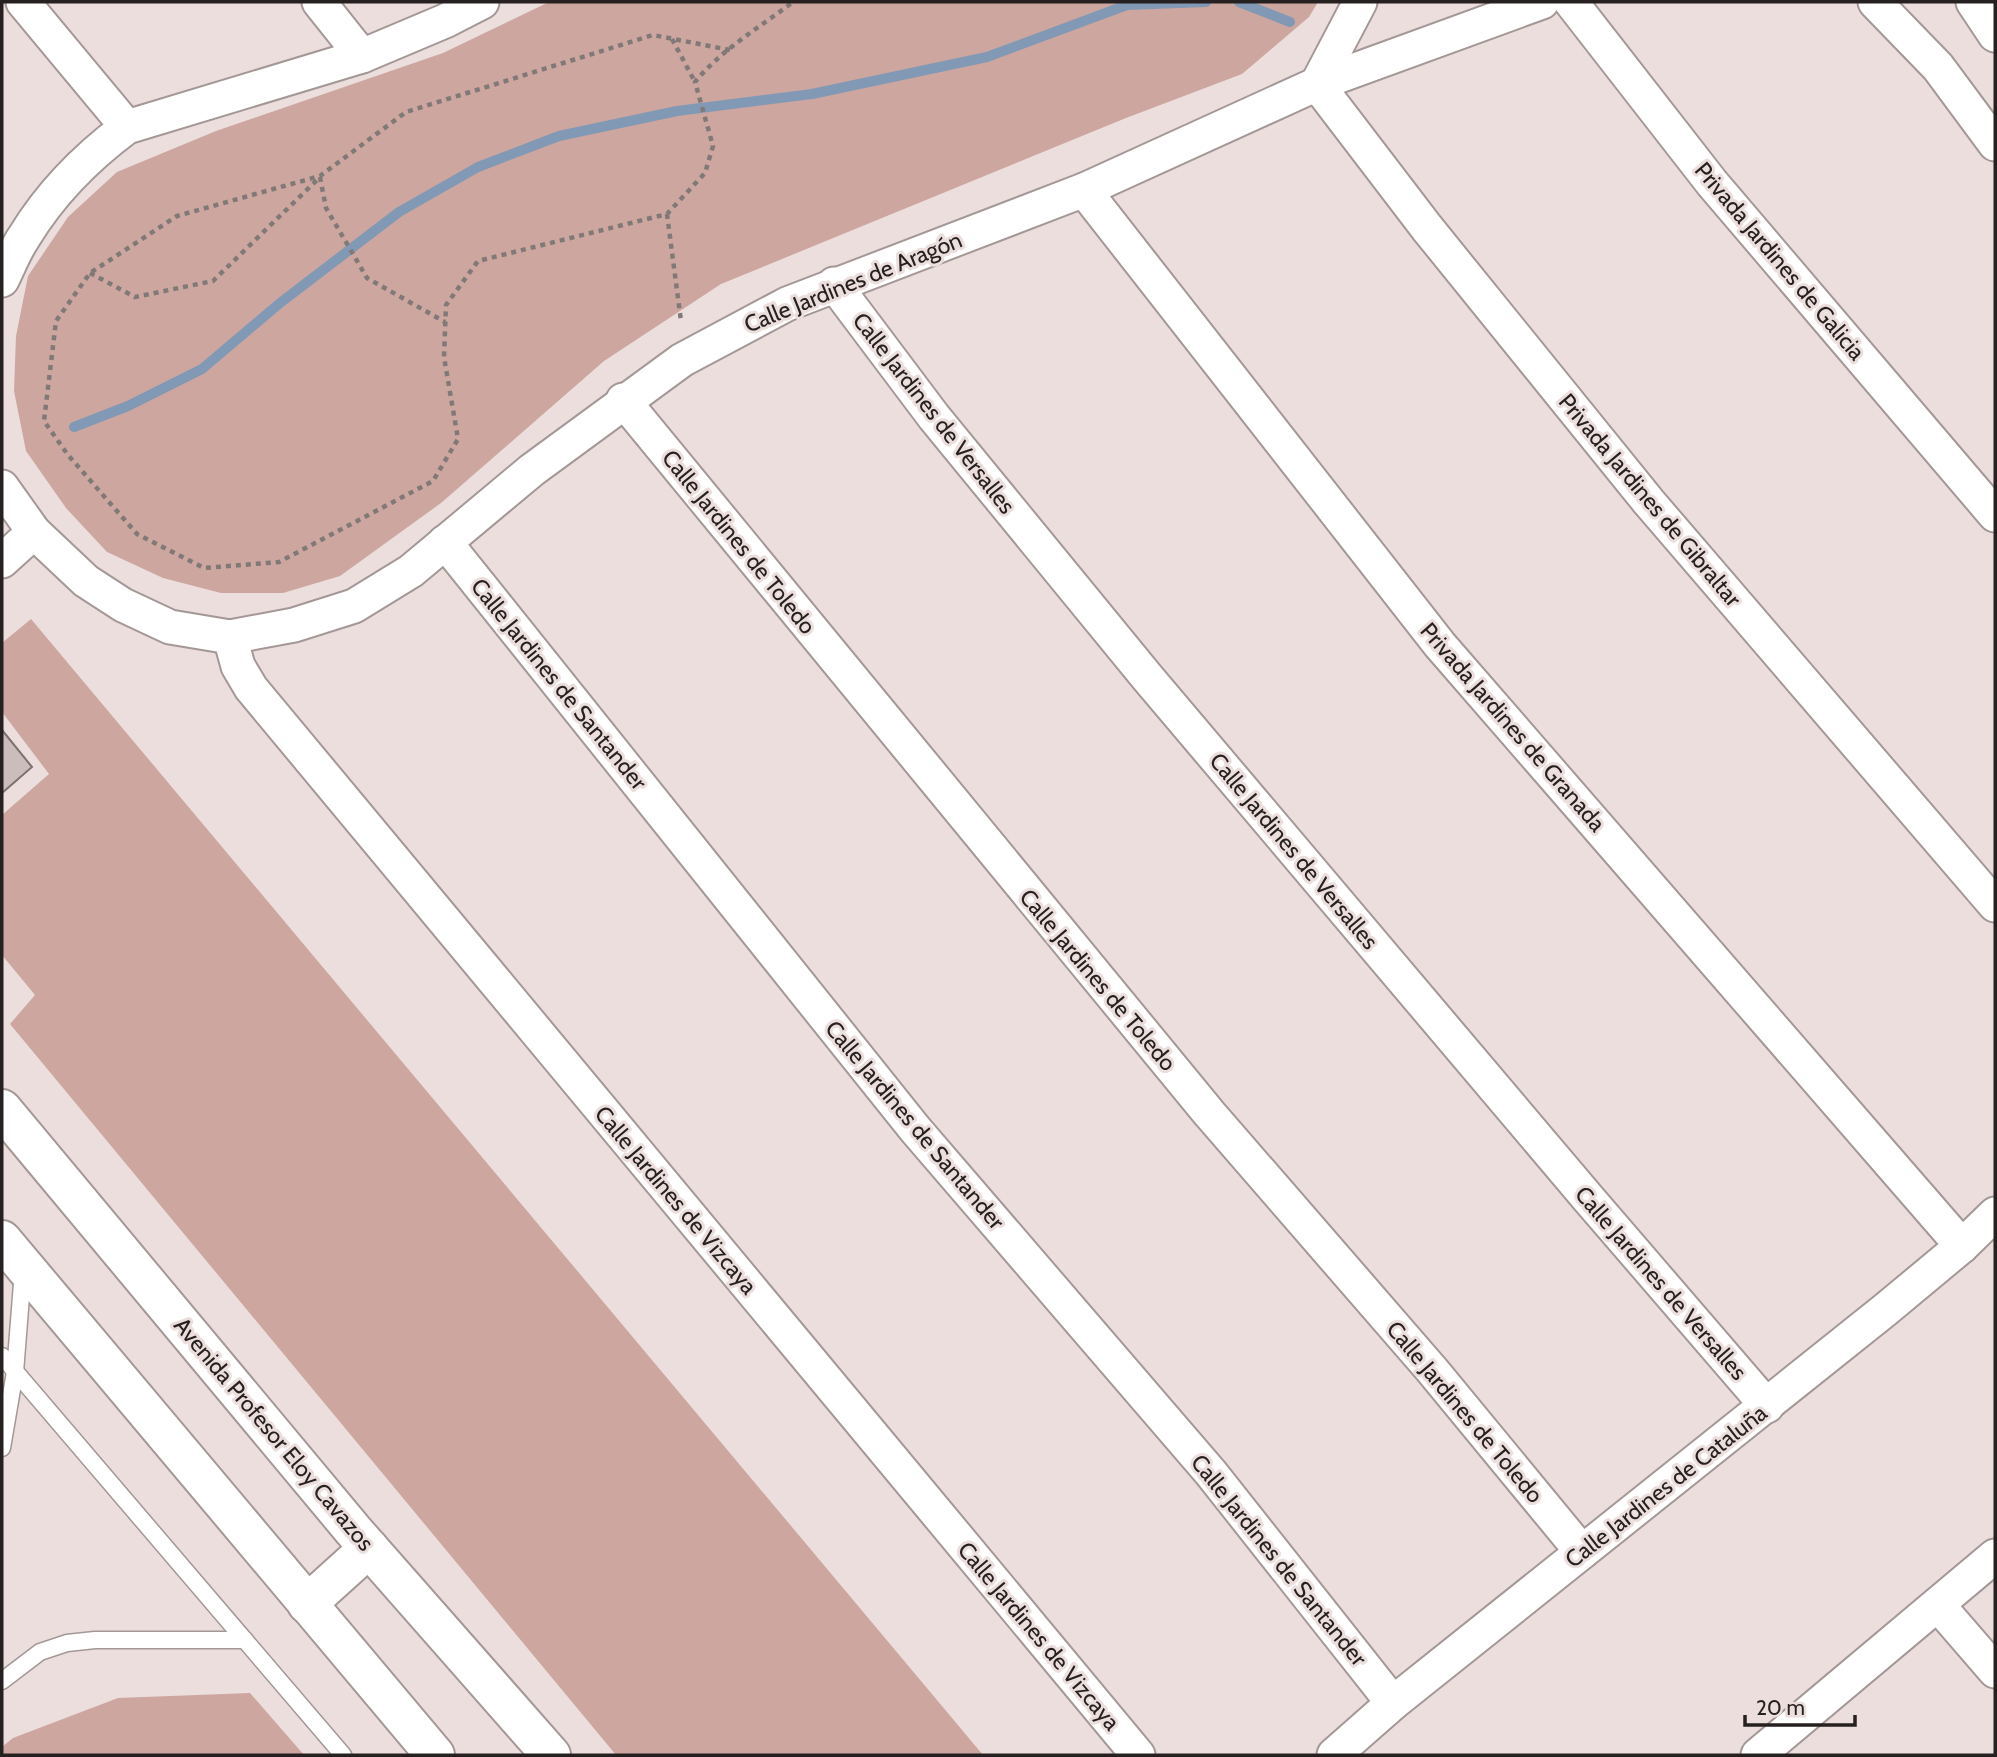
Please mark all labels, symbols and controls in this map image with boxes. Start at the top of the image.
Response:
street label: Privada Jardines de Galicia [1689,156,1871,366]
street label: Calle Jardines de Aragón [740,225,966,339]
street label: Calle Jardines de Versalles [847,307,1021,519]
street label: Privada Jardines de Gibraltar [1553,388,1748,613]
street label: Calle Jardines de Toledo [656,444,822,640]
street label: Calle Jardines de Santander [465,573,653,796]
street label: Privada Jardines de Granada [1415,617,1611,837]
street label: Calle Jardines de Versalles [1204,747,1384,955]
street label: Calle Jardines de Toledo [1014,883,1182,1077]
street label: Calle Jardines de Santander [819,1015,1011,1236]
street label: Calle Jardines de Vizcaya [589,1100,763,1300]
street label: Calle Jardines de Versalles [1569,1180,1753,1386]
street label: Avenida Profesor Eloy Cavazos [168,1312,380,1556]
street label: Calle Jardines de Toledo [1381,1315,1549,1509]
street label: Calle Jardines de Cataluña [1560,1399,1772,1573]
street label: Calle Jardines de Santander [1185,1449,1373,1672]
street label: Calle Jardines de Vizcaya [952,1536,1126,1736]
scale bar [1745,1684,1855,1728]
text: 20 m [1756,1695,1805,1720]

